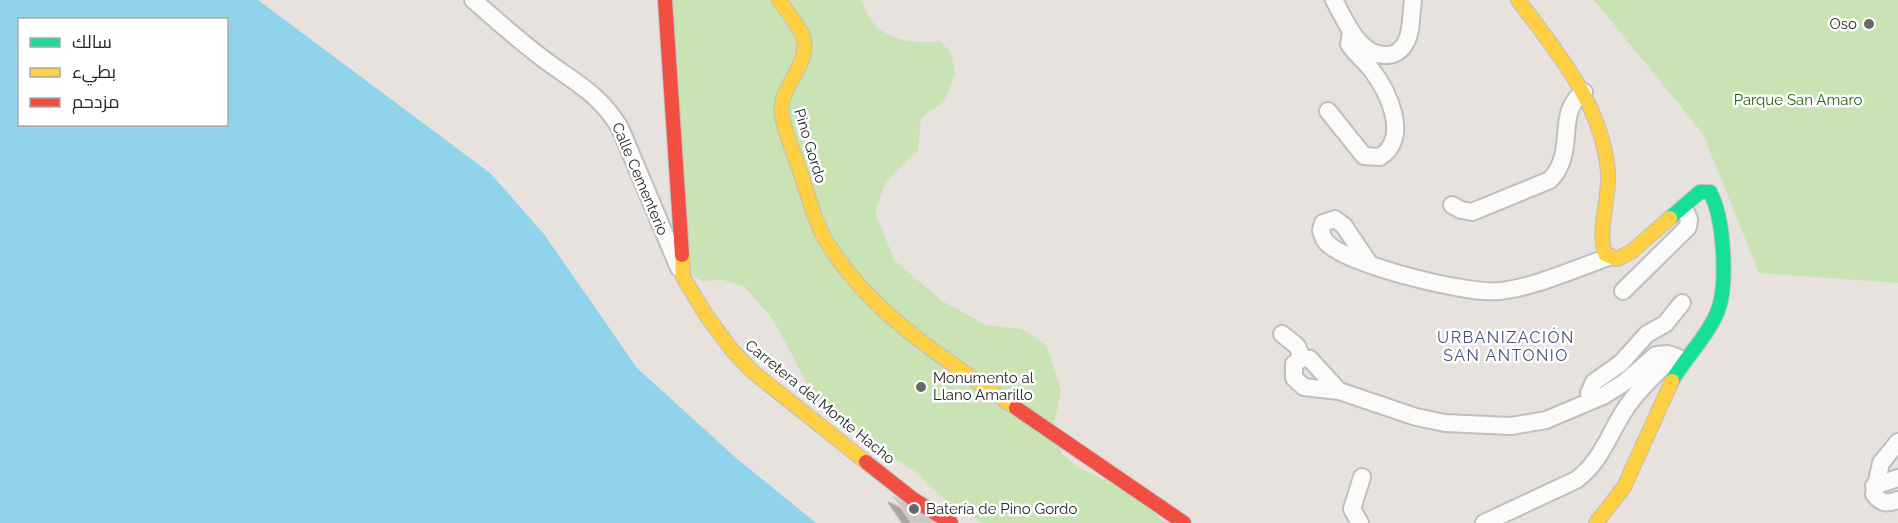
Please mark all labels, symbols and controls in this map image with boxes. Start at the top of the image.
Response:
place label: Oso [1830,15,1857,33]
marker: Oso [1862,17,1876,31]
legend [18,18,228,126]
text: سالك [72,31,112,52]
text: بطيء [72,61,116,86]
text: مزدحم [72,91,120,114]
park label: Parque San Amaro [1734,91,1862,109]
street label: Pino Gordo [790,107,830,186]
street label: Calle Cementerio [608,120,672,238]
district label: URBANIZACIÓN SAN ANTONIO [1437,327,1575,365]
street label: Carretera del Monte Hacho [742,336,898,468]
place label: Monumento al Llano Amarillo [933,369,1035,404]
marker: Monumento al Llano Amarillo [914,380,928,394]
place label: Batería de Pino Gordo [926,500,1077,518]
marker: Batería de Pino Gordo [907,502,921,516]

